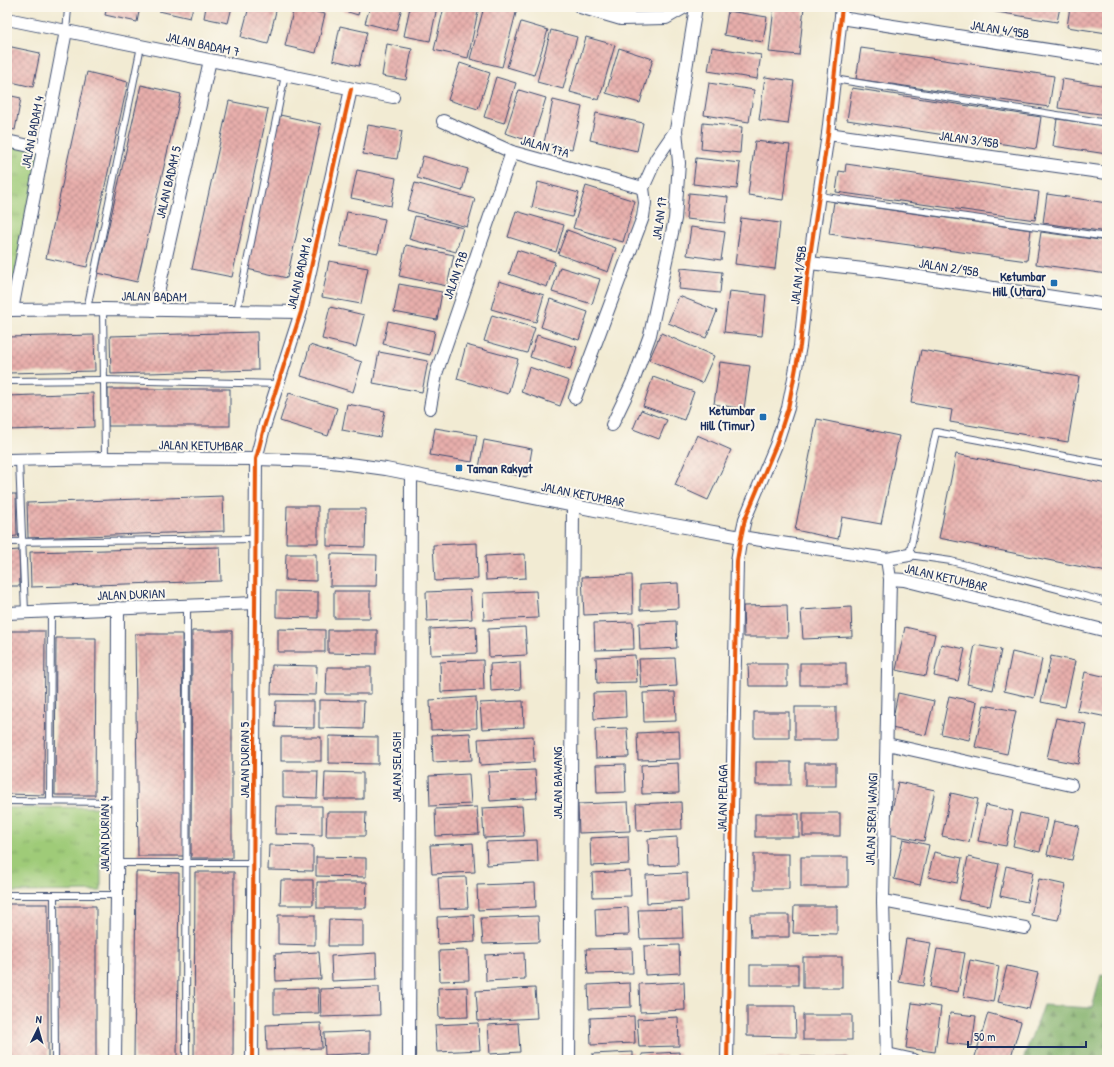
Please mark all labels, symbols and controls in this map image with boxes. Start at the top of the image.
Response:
street label: JALAN 4/95B [969,15,1031,43]
street label: JALAN BADAM 7 [165,27,241,61]
street label: JALAN BADAM 4 [16,94,48,170]
street label: JALAN 3/95B [938,126,1001,152]
street label: JALAN 17A [519,130,572,162]
street label: JALAN BADAM 5 [151,143,185,220]
street label: JALAN 17 [647,195,671,241]
street label: JALAN BADAM 6 [282,235,316,311]
street label: JALAN 1/95B [785,244,811,306]
street label: JALAN 17B [438,248,472,302]
street label: JALAN 2/95B [918,253,981,281]
place label: Ketumbar Hill (Utara) [993,267,1047,300]
marker: Ketumbar Hill (Utara) [1049,278,1059,288]
street label: JALAN BADAM [121,286,187,306]
place label: Ketumbar Hill (Timur) [700,401,756,434]
marker: Ketumbar Hill (Timur) [758,412,768,422]
street label: JALAN KETUMBAR [159,435,244,455]
place label: Taman Rakyat [466,459,533,478]
marker: Taman Rakyat [454,463,464,473]
street label: JALAN KETUMBAR [540,477,626,511]
street label: JALAN KETUMBAR [903,559,989,595]
street label: JALAN DURIAN [97,584,165,604]
street label: JALAN DURIAN 5 [235,721,253,798]
street label: JALAN SELASIH [387,732,405,802]
street label: JALAN BAWANG [548,746,566,819]
street label: JALAN PELAGA [712,763,732,832]
street label: JALAN SERAI WANGI [860,772,882,866]
street label: JALAN DURIAN 4 [95,796,113,872]
north arrow [18,1009,58,1049]
text: N [35,1012,43,1026]
scale bar [968,1023,1086,1049]
text: 50 m [974,1028,995,1045]

